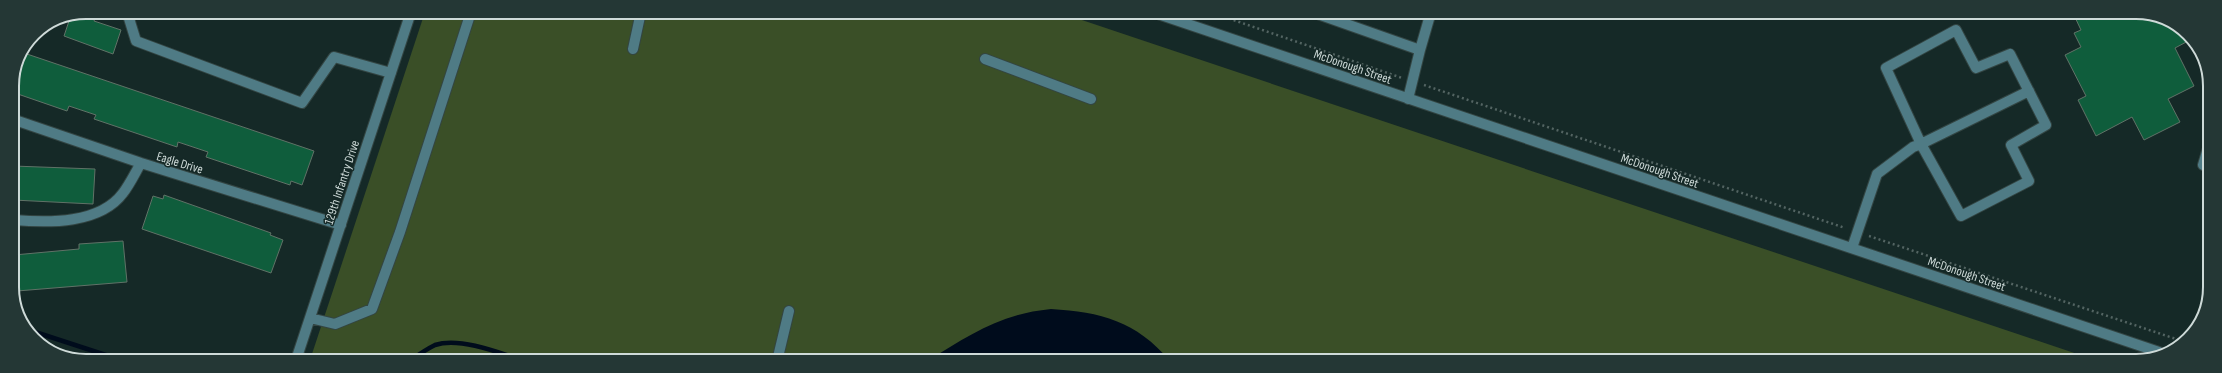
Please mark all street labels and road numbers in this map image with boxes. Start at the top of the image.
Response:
street label: McDonough Street [1312,46,1394,88]
street label: 129th Infantry Drive [321,138,363,226]
street label: Eagle Drive [155,148,205,178]
street label: McDonough Street [1619,150,1701,192]
street label: McDonough Street [1926,253,2008,295]

